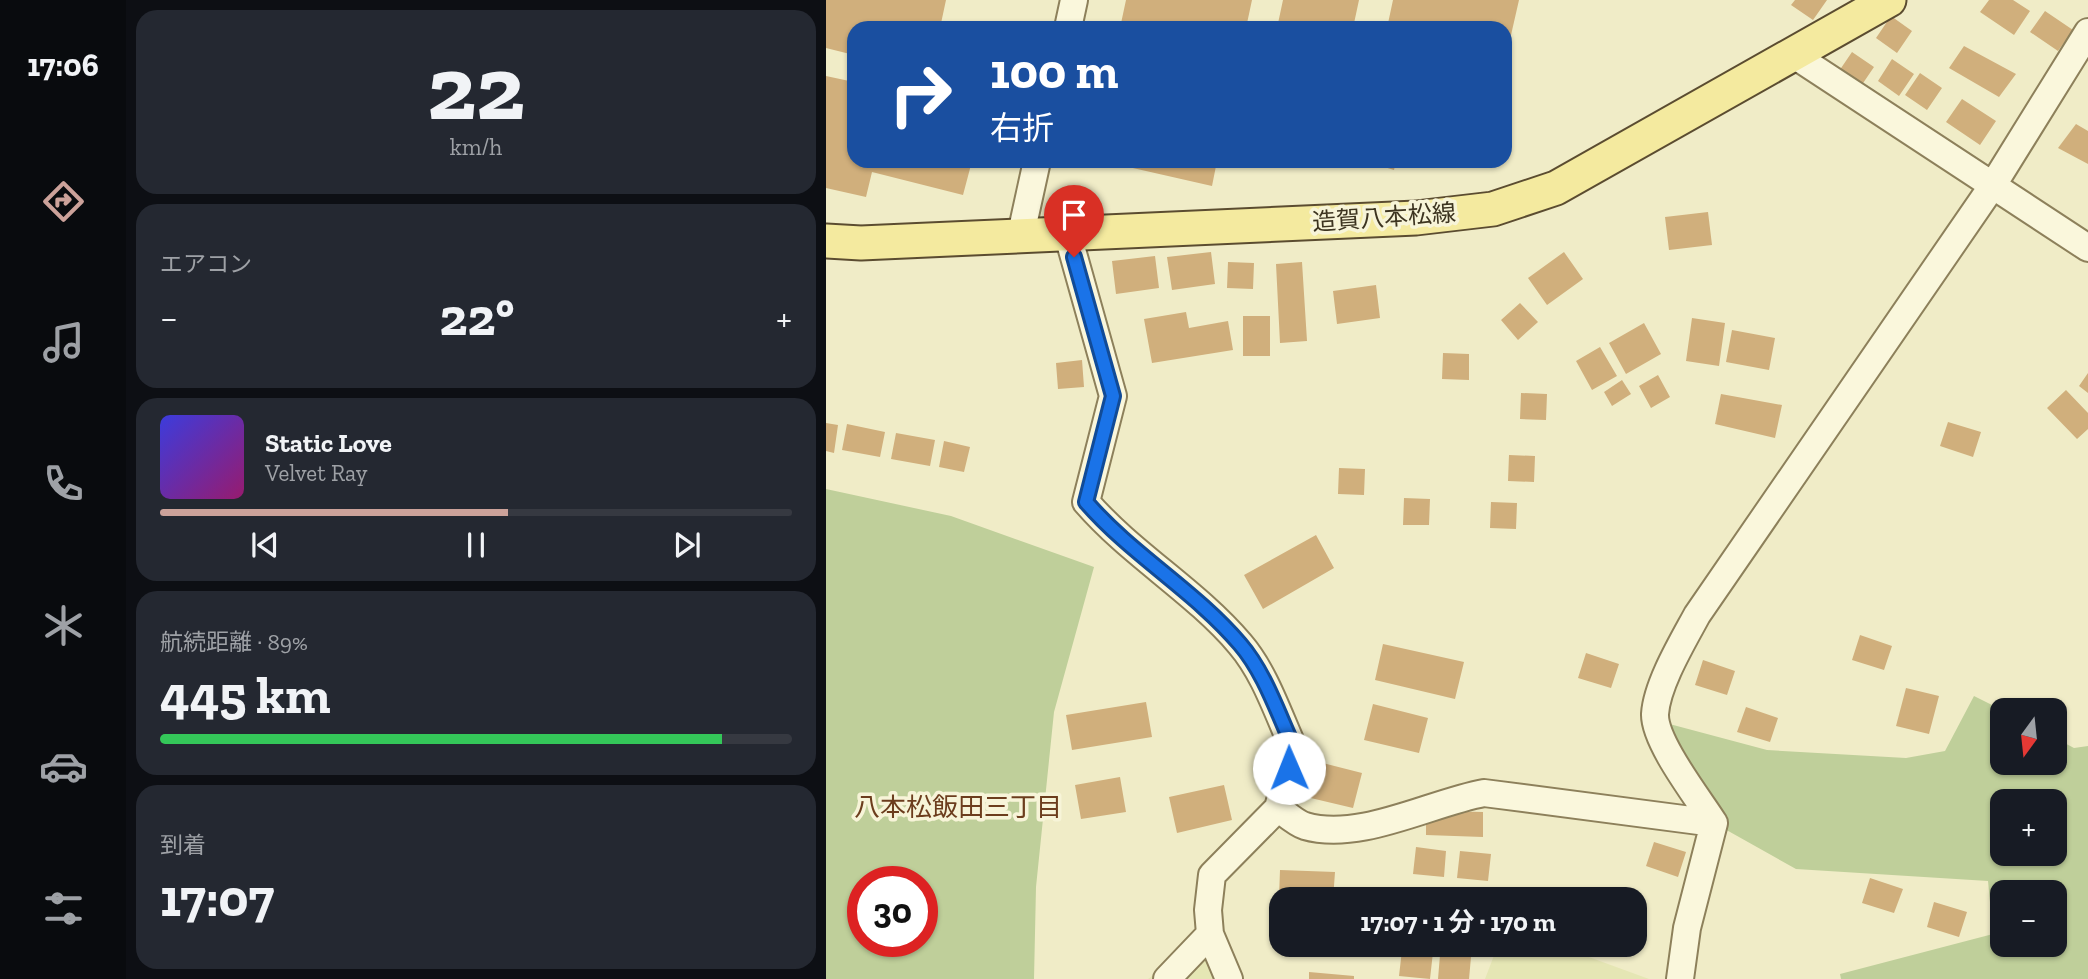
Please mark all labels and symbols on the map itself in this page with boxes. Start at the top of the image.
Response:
pin [1044,185,1104,257]
street label: 造賀八本松線 [1311,198,1457,236]
north arrow [1990,698,2067,775]
position arrow [1252,731,1326,805]
district label: 八本松飯田三丁目 [854,791,1062,823]
speed limit sign: 30 [847,866,938,957]

